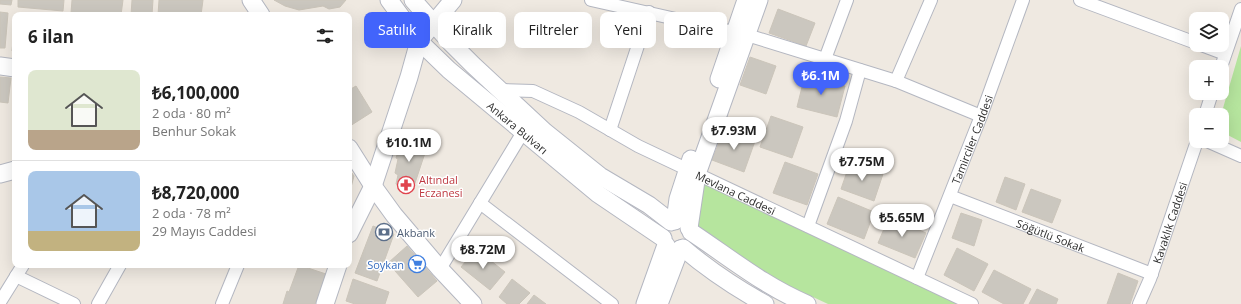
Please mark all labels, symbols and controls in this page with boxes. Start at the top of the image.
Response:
chip: Satılık [364,12,430,48]
chip: Kiralık [438,12,506,48]
chip: Filtreler [514,12,592,48]
chip: Yeni [600,12,656,48]
chip: Daire [664,12,727,48]
map controls [1189,12,1229,148]
button: layers [1189,12,1229,52]
text: 6 ilan [28,25,74,48]
icon: filters [314,25,336,47]
button: + [1189,60,1229,100]
pin: ₺6.1M [793,62,849,96]
text: ₺6.1M [802,66,840,84]
text: ₺6,100,000 [152,81,239,104]
icon: home [60,86,108,134]
street label: Tamirciler Caddesi [947,93,996,186]
street label: Ankara Bulvarı [484,98,551,157]
text: 2 oda · 80 m² [152,104,231,122]
button: − [1189,108,1229,148]
pin: ₺7.93M [701,117,767,151]
text: ₺7.93M [711,121,757,139]
text: Benhur Sokak [152,122,236,140]
pin: ₺10.1M [376,129,442,163]
text: ₺10.1M [386,133,432,151]
pin: ₺7.75M [829,148,895,182]
text: ₺7.75M [839,152,885,170]
street label: Mevlana Caddesi [693,167,778,218]
place label: Altındal Eczanesi [419,172,463,200]
pharmacy icon: Altındal Eczanesi [396,175,416,195]
street label: Kavaklık Caddesi [1148,180,1190,265]
text: ₺8,720,000 [152,181,239,204]
icon: home [60,187,108,235]
text: 2 oda · 78 m² [152,204,231,222]
pin: ₺5.65M [869,204,935,238]
text: ₺5.65M [879,208,925,226]
street label: Söğütlü Sokak [1014,215,1087,255]
text: 29 Mayıs Caddesi [152,222,257,240]
bank icon: Akbank [374,222,394,242]
place label: Akbank [397,225,435,240]
pin: ₺8.72M [450,236,516,270]
text: ₺8.72M [460,240,506,258]
supermarket icon: Soykan [407,254,427,274]
place label: Soykan [367,257,404,272]

